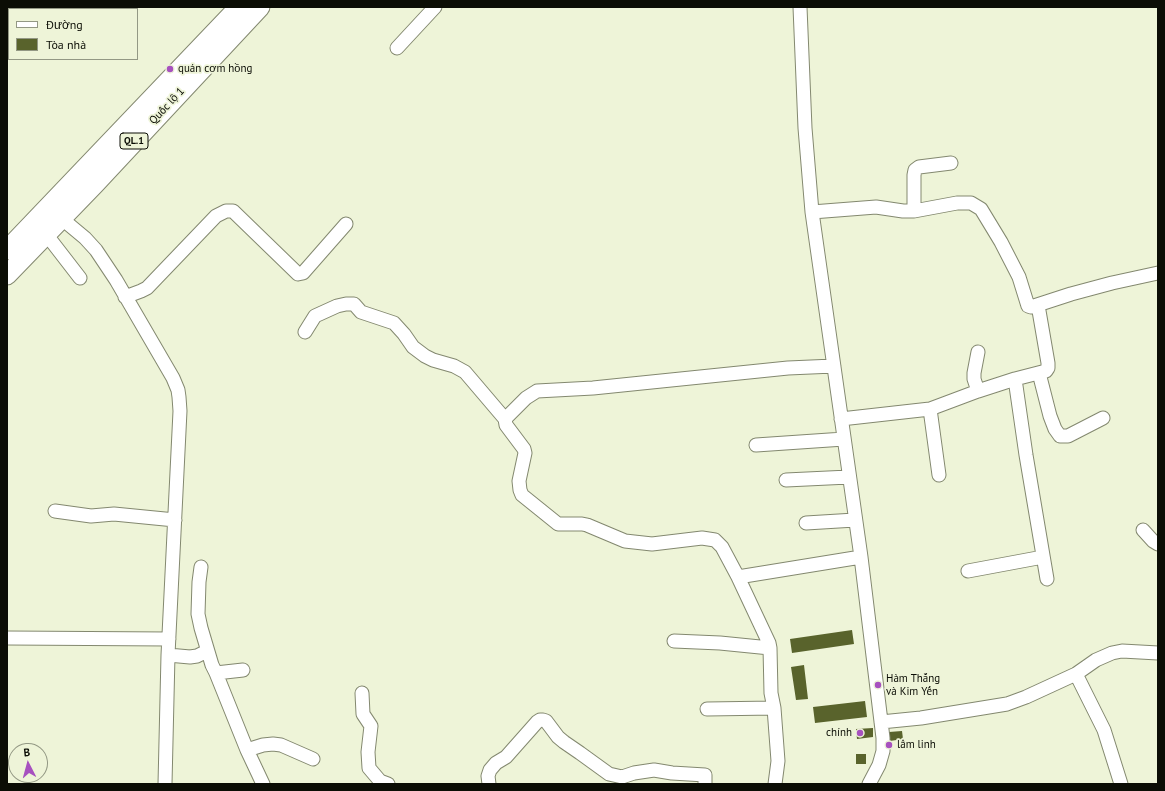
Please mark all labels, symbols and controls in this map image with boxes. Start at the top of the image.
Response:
legend [8,8,138,60]
text: Đường [46,17,83,32]
text: Tòa nhà [46,37,86,52]
place label: quán cơm hồng [178,62,252,76]
marker: quán cơm hồng [165,64,175,74]
street label: Quốc lộ 1 [147,85,187,127]
road number: QL.1 [120,133,148,149]
place label: Hàm Thắng và Kim Yến [886,672,940,698]
marker: Hàm Thắng và Kim Yến [873,680,883,690]
place label: chính [826,726,852,740]
marker: chính [855,728,865,738]
place label: lâm linh [897,738,936,752]
marker: lâm linh [884,740,894,750]
north arrow [8,743,48,783]
text: B [23,745,31,759]

